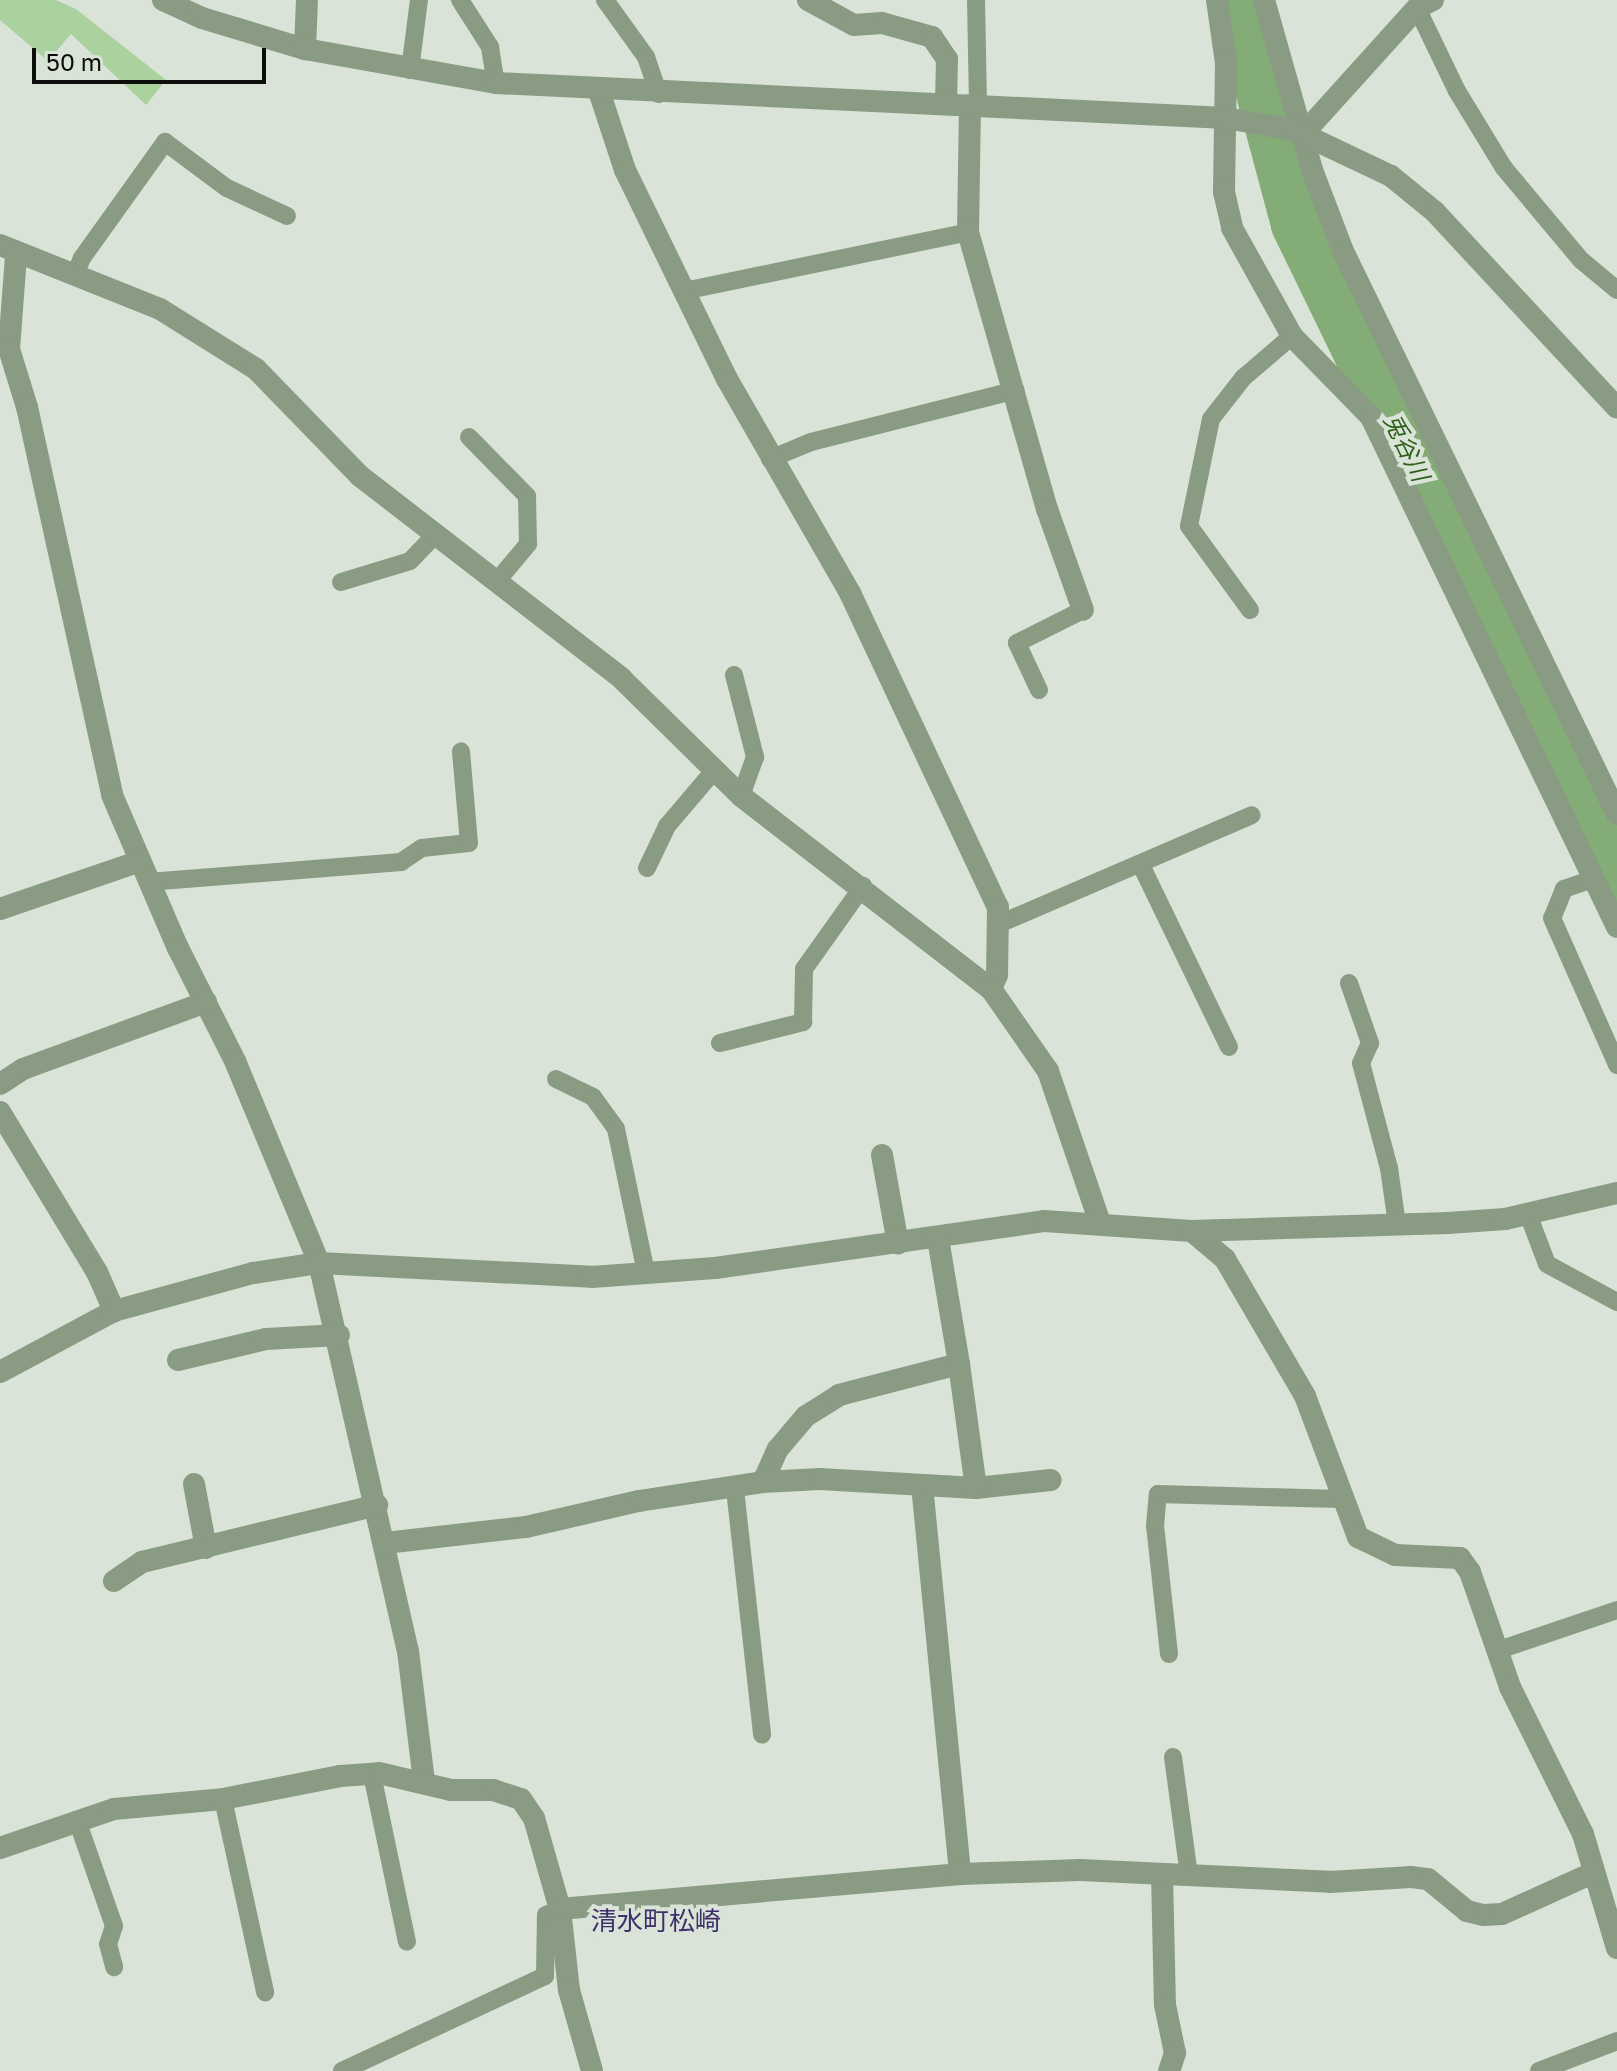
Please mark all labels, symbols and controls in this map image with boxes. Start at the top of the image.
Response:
scale bar [36,32,270,82]
text: 50 m [46,47,102,76]
water label: 兎谷川 [1378,408,1436,486]
district label: 清水町松崎 [591,1905,721,1937]

